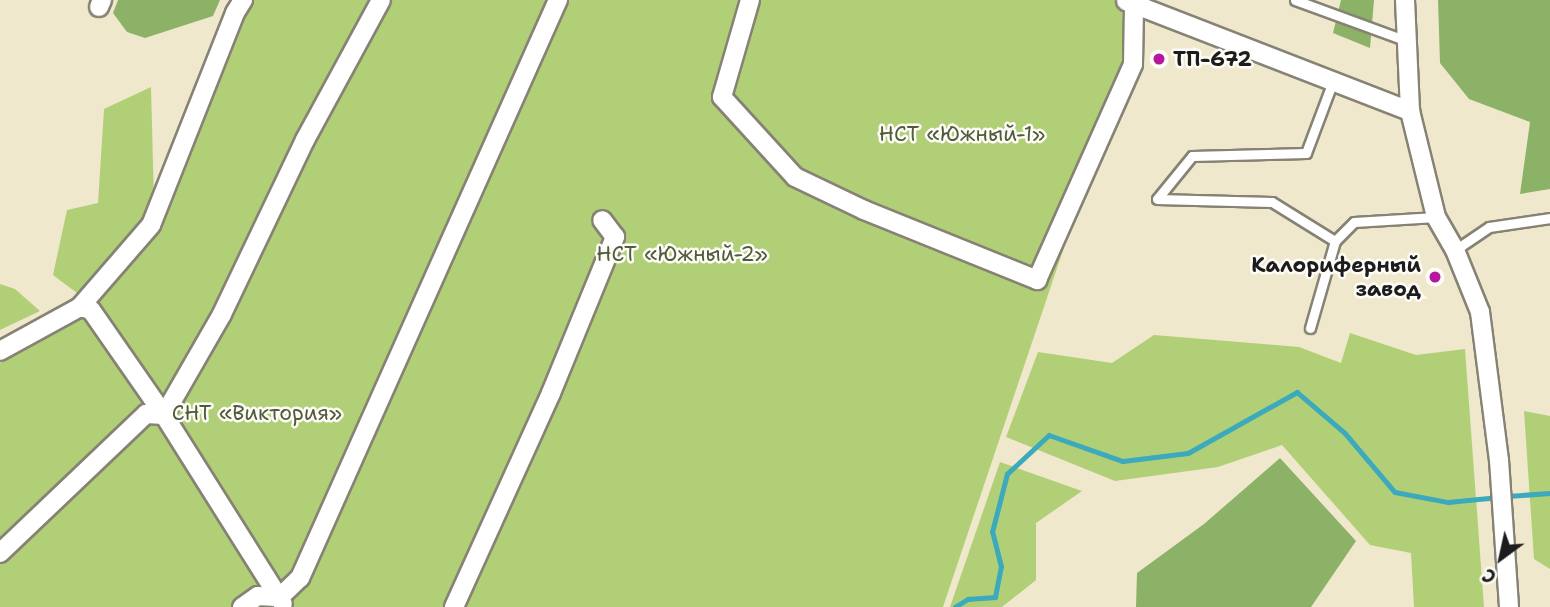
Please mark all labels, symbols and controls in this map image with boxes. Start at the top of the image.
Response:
place label: ТП-672 [1173,46,1252,72]
marker: ТП-672 [1151,51,1167,67]
park label: НСТ «Южный-1» [879,121,1045,147]
park label: НСТ «Южный-2» [596,241,768,267]
place label: Калориферный завод [1251,252,1421,302]
marker: Калориферный завод [1427,269,1443,285]
park label: СНТ «Виктория» [172,400,342,426]
north arrow [1466,523,1536,593]
text: С [1478,562,1501,590]

